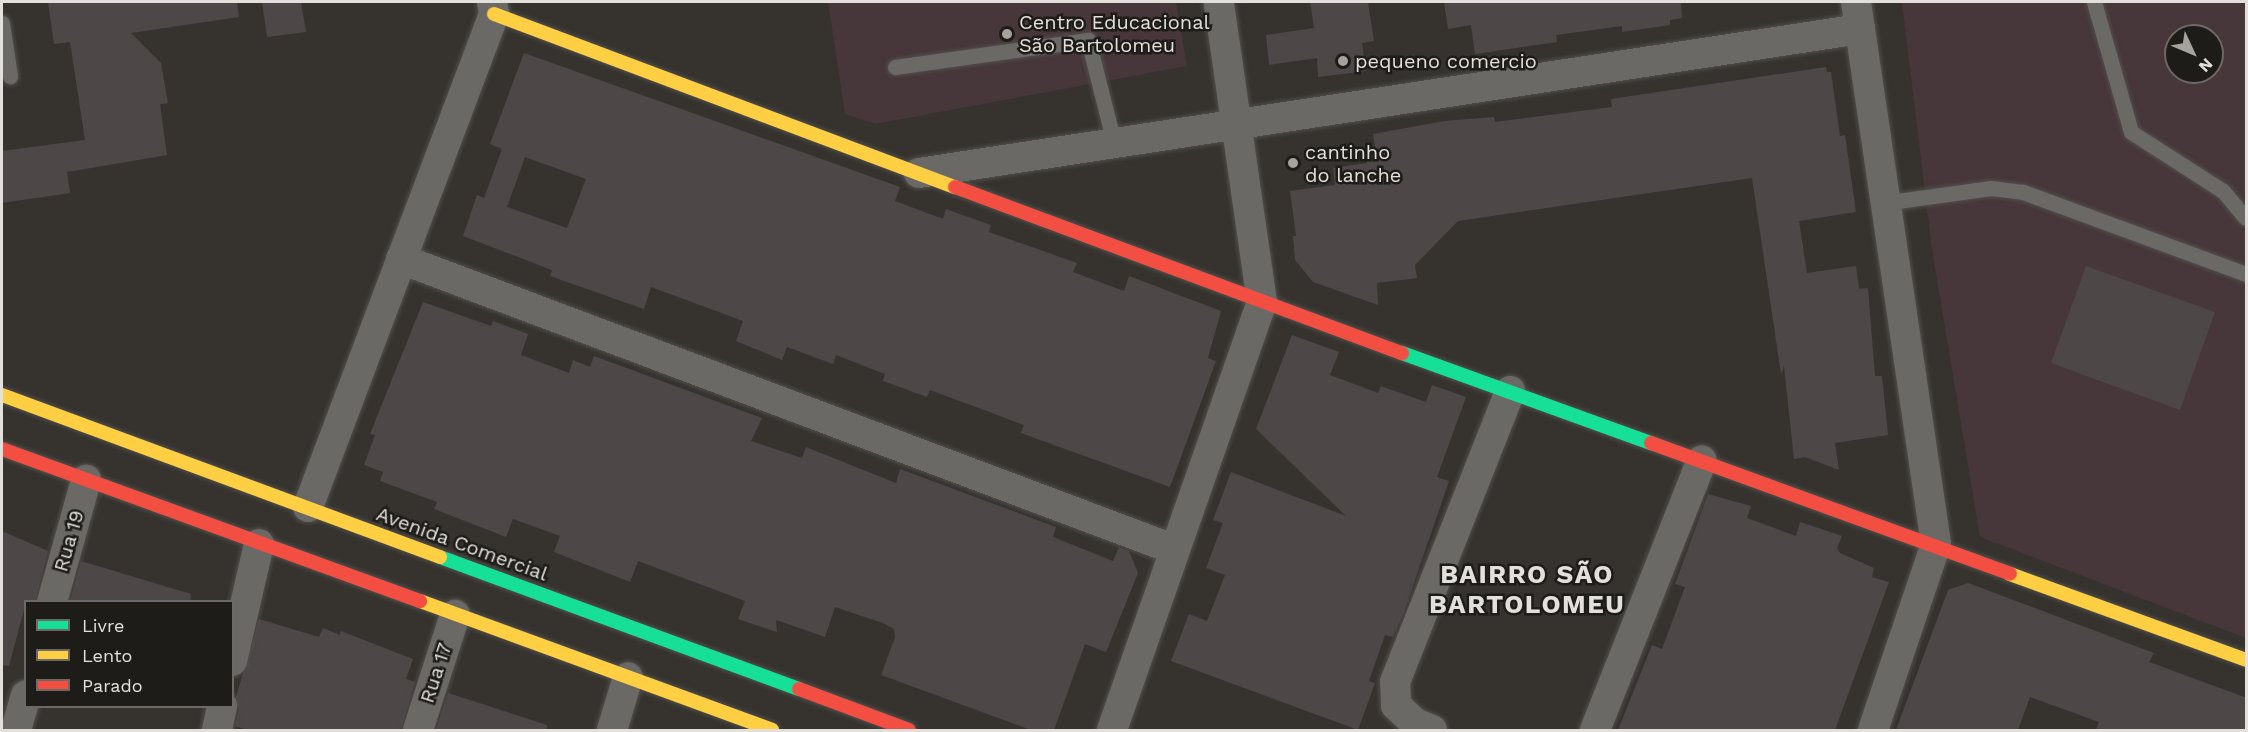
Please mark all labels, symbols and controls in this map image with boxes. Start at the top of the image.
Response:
place label: Centro Educacional São Bartolomeu [1019,11,1210,58]
north arrow [2164,24,2224,84]
marker: Centro Educacional São Bartolomeu [1000,27,1014,41]
place label: pequeno comercio [1355,49,1537,73]
marker: pequeno comercio [1336,54,1350,68]
text: N [2195,55,2217,76]
place label: cantinho do lanche [1305,140,1401,187]
marker: cantinho do lanche [1286,156,1300,170]
street label: Avenida Comercial [373,502,551,586]
street label: Rua 19 [49,507,89,575]
district label: BAIRRO SÃO BARTOLOMEU [1429,559,1625,620]
legend [24,600,234,708]
text: Livre [82,615,124,636]
street label: Rua 17 [415,640,457,706]
text: Lento [82,645,132,666]
text: Parado [82,675,143,696]

